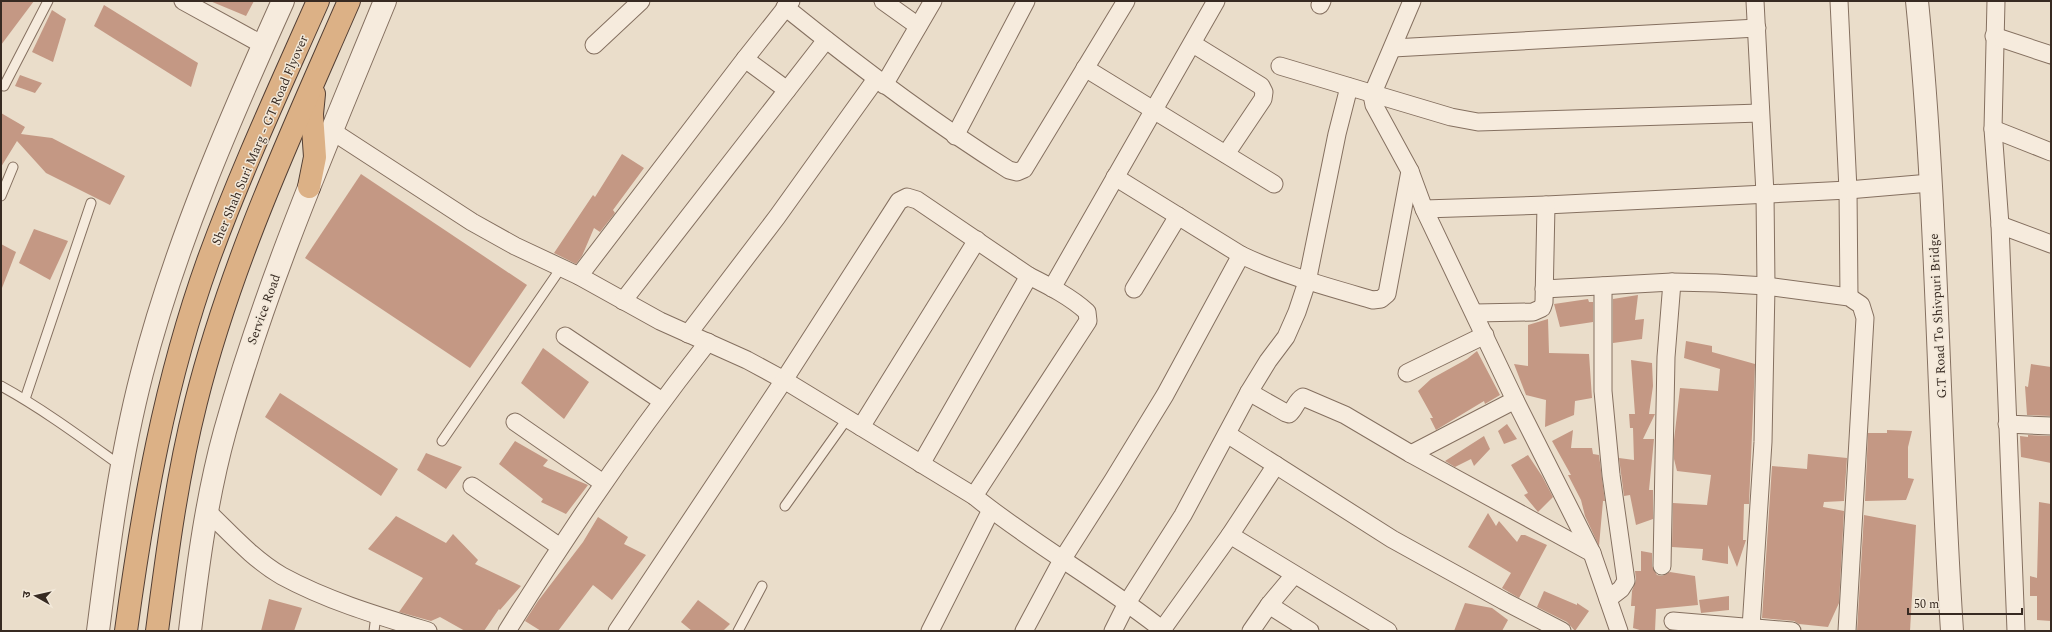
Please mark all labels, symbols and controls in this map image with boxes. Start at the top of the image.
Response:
street label: Sher Shah Suri Marg - GT Road Flyover [206,32,313,249]
street label: G.T Road To Shivpuri Bridge [1924,233,1952,399]
street label: Service Road [242,271,286,348]
north arrow [16,576,56,616]
text: उ [18,590,36,599]
scale bar [1908,590,2022,616]
text: 50 m [1914,595,1939,614]

